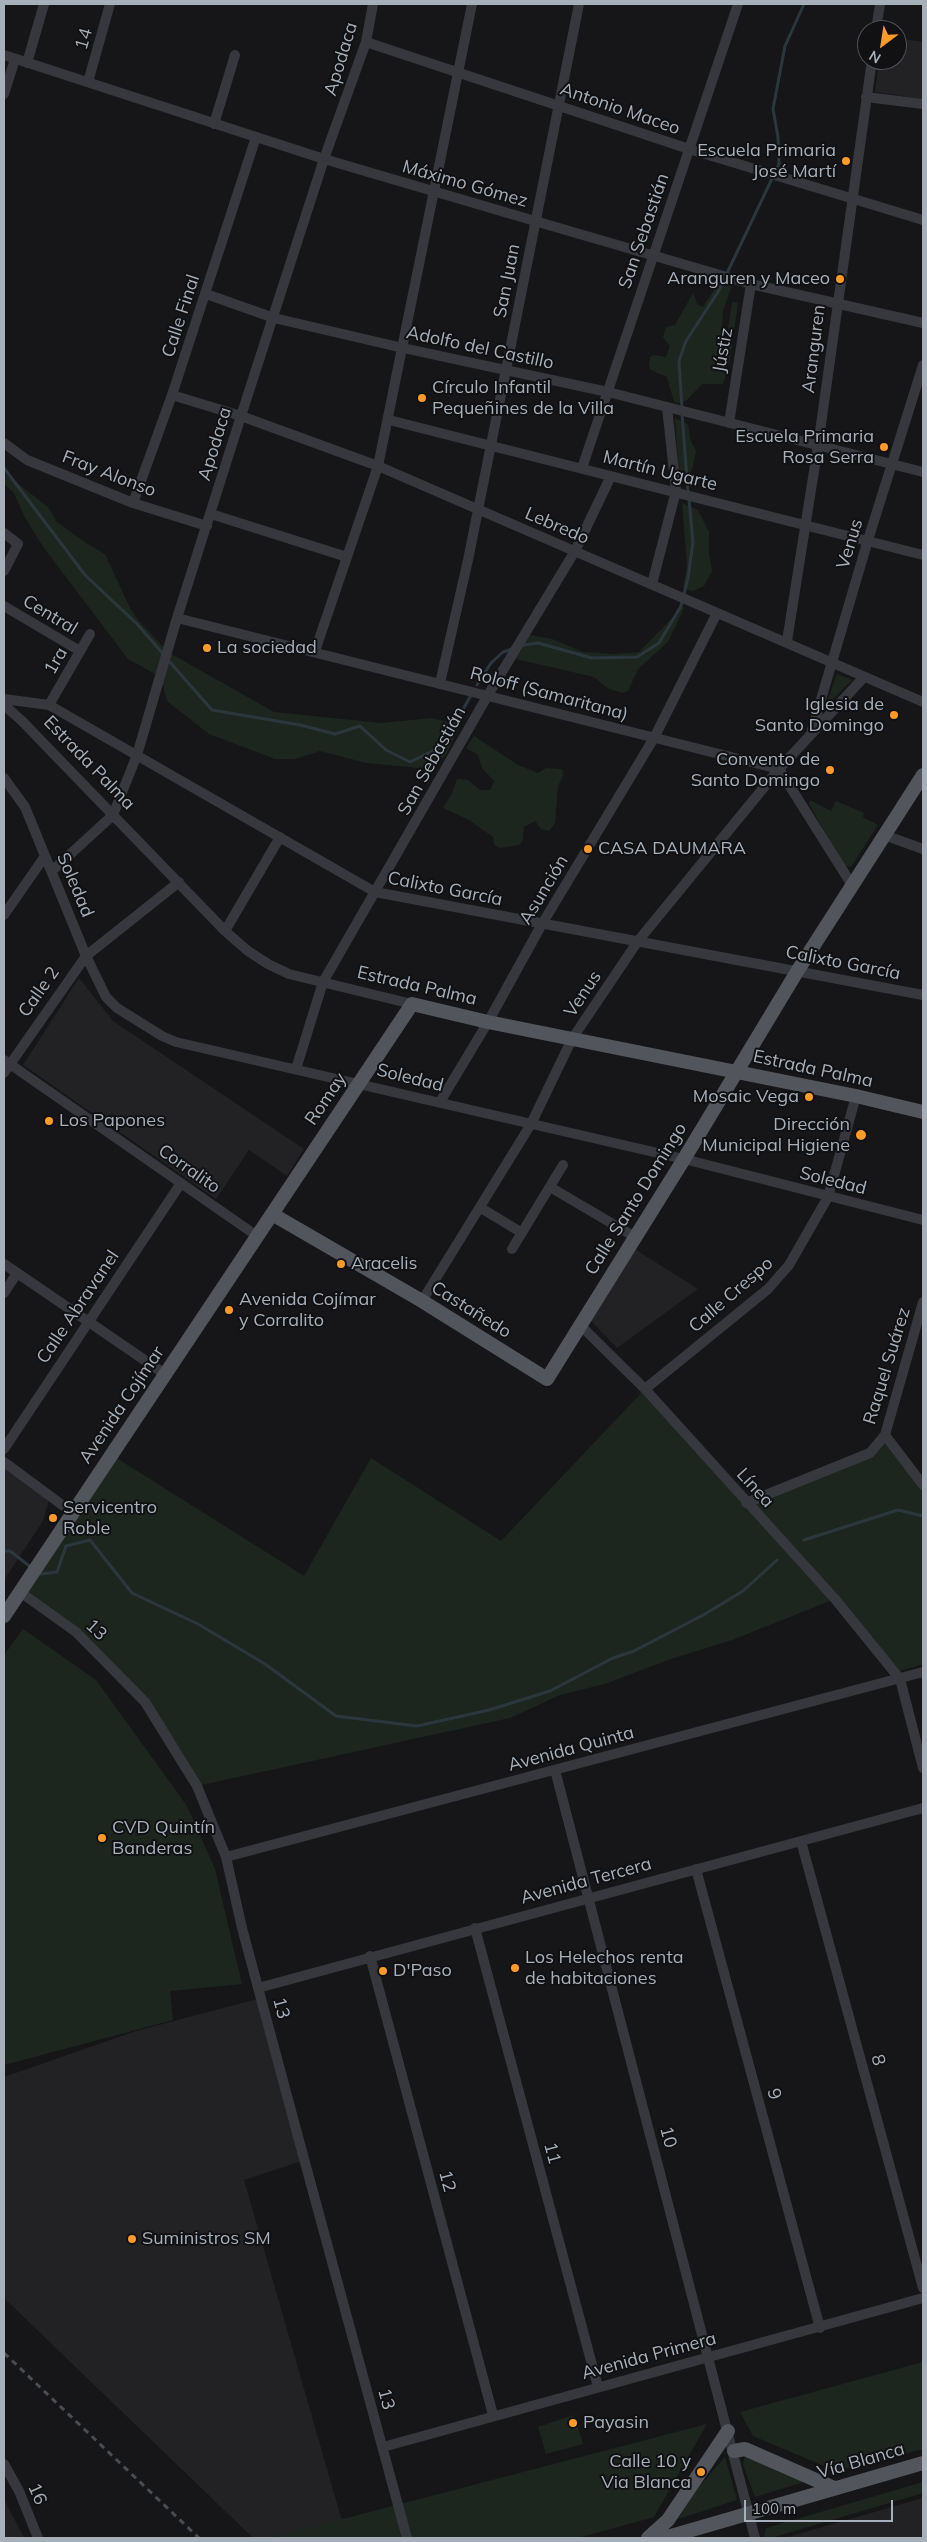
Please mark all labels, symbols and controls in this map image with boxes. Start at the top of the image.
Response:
street label: Apodaca [320,20,362,98]
north arrow [857,20,907,70]
street label: 14 [71,26,97,52]
text: N [866,47,884,67]
street label: Antonio Maceo [557,78,683,140]
place label: Escuela Primaria José Martí [697,140,836,182]
marker: Escuela Primaria José Martí [840,155,852,167]
street label: Máximo Gómez [400,156,530,212]
street label: San Sebastián [614,170,674,292]
street label: San Juan [489,242,525,320]
place label: Aranguren y Maceo [667,268,830,290]
street label: Calle Final [157,272,205,360]
marker: Aranguren y Maceo [834,273,846,285]
street label: Aranguren [798,304,830,394]
street label: Adolfo del Castillo [404,322,556,374]
street label: Jústiz [708,326,738,374]
place label: Círculo Infantil Pequeñines de la Villa [432,377,614,419]
marker: Círculo Infantil Pequeñines de la Villa [416,392,428,404]
street label: Apodaca [194,405,236,483]
place label: Escuela Primaria Rosa Serra [735,426,874,468]
marker: Escuela Primaria Rosa Serra [878,441,890,453]
street label: Fray Alonso [59,446,159,502]
street label: Martín Ugarte [601,446,719,496]
street label: Lebredo [522,503,592,549]
street label: Venus [832,516,868,572]
street label: Central [19,590,81,640]
place label: La sociedad [217,637,317,659]
marker: La sociedad [201,642,213,654]
street label: 1ra [40,643,72,679]
street label: Roloff (Samaritana) [468,662,630,726]
place label: Iglesia de Santo Domingo [755,694,884,736]
street label: San Sebastián [393,703,471,819]
marker: Iglesia de Santo Domingo [888,709,900,721]
street label: Estrada Palma [39,712,139,814]
place label: Convento de Santo Domingo [691,749,820,792]
marker: Convento de Santo Domingo [824,764,836,776]
place label: CASA DAUMARA [598,838,746,860]
marker: CASA DAUMARA [582,843,594,855]
street label: Soledad [52,849,98,921]
street label: Asunción [515,851,573,929]
street label: Calixto García [386,867,504,911]
street label: Calixto García [784,941,902,985]
street label: Estrada Palma [355,962,479,1010]
street label: Calle 2 [14,963,64,1021]
street label: Venus [560,967,606,1021]
street label: Estrada Palma [751,1046,875,1092]
street label: Soledad [374,1059,446,1097]
street label: Romay [301,1069,351,1129]
place label: Mosaic Vega [693,1086,799,1108]
marker: Mosaic Vega [803,1091,815,1103]
place label: Los Papones [59,1110,165,1132]
place label: Dirección Municipal Higiene [702,1114,850,1156]
marker: Los Papones [43,1115,55,1127]
street label: Calle Santo Domingo [580,1119,692,1279]
marker: Dirección Municipal Higiene [854,1128,868,1142]
street label: Corralito [154,1140,224,1198]
street label: Soledad [797,1162,869,1200]
street label: Calle Abravanel [32,1246,124,1368]
place label: Aracelis [351,1253,417,1275]
street label: Calle Crespo [685,1253,777,1337]
marker: Aracelis [335,1258,347,1270]
street label: Castañedo [427,1277,515,1343]
place label: Avenida Cojímar y Corralito [239,1289,376,1332]
marker: Avenida Cojímar y Corralito [223,1304,235,1316]
street label: Raquel Suárez [859,1305,915,1427]
street label: Avenida Cojímar [75,1342,169,1468]
street label: Línea [732,1464,778,1512]
place label: Servicentro Roble [63,1497,157,1540]
marker: Servicentro Roble [47,1512,59,1524]
street label: 13 [81,1615,111,1645]
street label: Avenida Quinta [506,1722,636,1776]
place label: CVD Quintín Banderas [112,1817,215,1860]
marker: CVD Quintín Banderas [96,1832,108,1844]
street label: Avenida Tercera [518,1853,654,1909]
place label: Los Helechos renta de habitaciones [525,1947,684,1990]
place label: D'Paso [393,1960,452,1982]
marker: Los Helechos renta de habitaciones [509,1962,521,1974]
marker: D'Paso [377,1965,389,1977]
street label: 13 [268,1995,294,2021]
street label: 8 [866,2052,890,2068]
street label: 9 [762,2086,786,2102]
street label: 10 [655,2124,681,2150]
street label: 11 [539,2140,565,2166]
street label: 12 [434,2168,460,2194]
place label: Suministros SM [142,2228,271,2250]
marker: Suministros SM [126,2233,138,2245]
street label: Avenida Primera [579,2328,719,2384]
street label: 13 [373,2386,399,2412]
place label: Payasin [583,2412,649,2434]
marker: Payasin [567,2417,579,2429]
street label: Vía Blanca [815,2438,907,2484]
place label: Calle 10 y Via Blanca [601,2451,691,2494]
marker: Calle 10 y Via Blanca [695,2466,707,2478]
street label: 16 [23,2480,51,2508]
scale bar [747,2490,896,2522]
text: 100 m [752,2499,796,2518]

